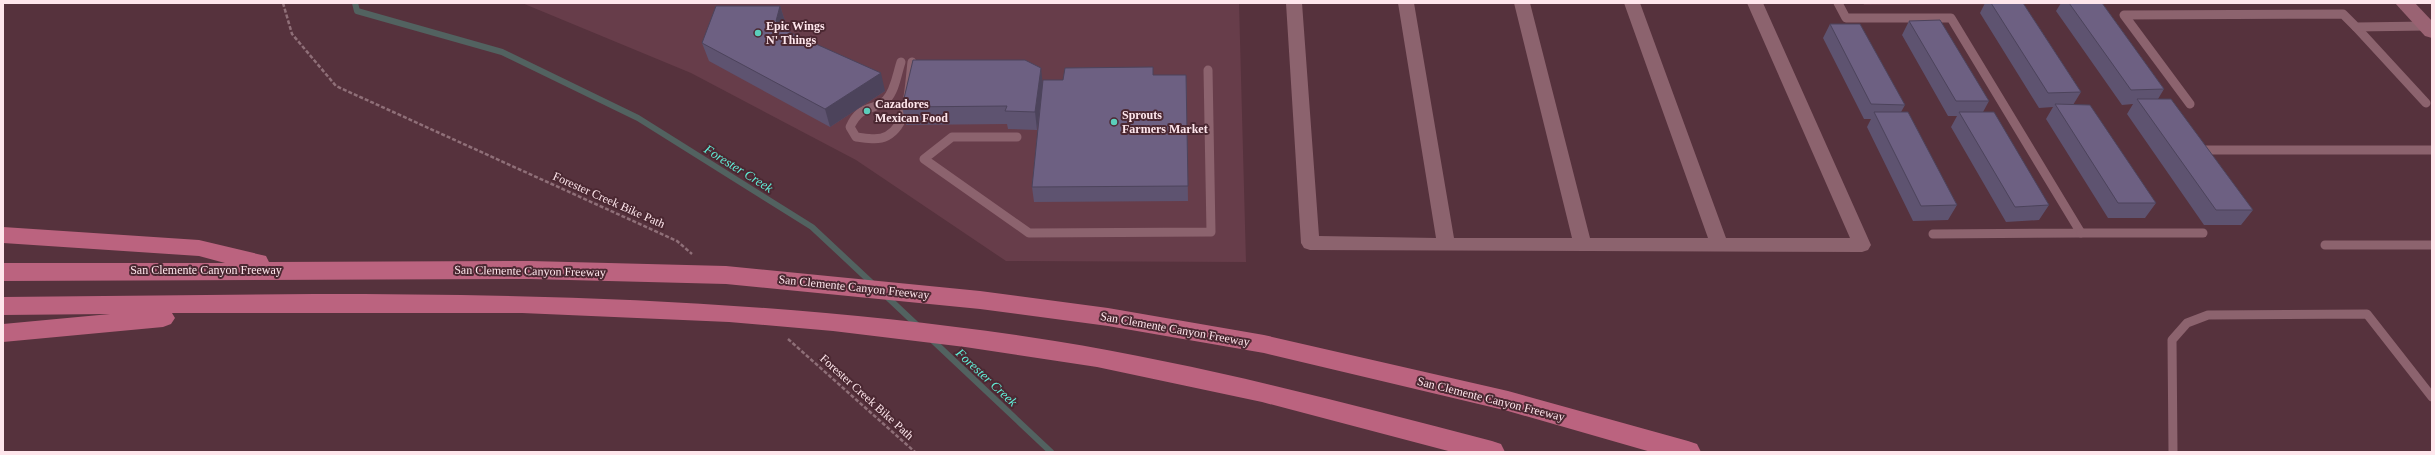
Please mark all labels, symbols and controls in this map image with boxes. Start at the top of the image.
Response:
place label: Epic Wings N' Things [766,19,825,47]
marker: Epic Wings N' Things [753,28,763,38]
place label: Cazadores Mexican Food [875,97,948,125]
marker: Cazadores Mexican Food [862,106,872,116]
place label: Sprouts Farmers Market [1122,108,1208,136]
marker: Sprouts Farmers Market [1109,117,1119,127]
water label: Forester Creek [701,141,776,196]
street label: Forester Creek Bike Path [551,169,667,231]
street label: San Clemente Canyon Freeway [130,263,282,277]
street label: San Clemente Canyon Freeway [454,263,606,279]
street label: San Clemente Canyon Freeway [778,272,930,302]
street label: San Clemente Canyon Freeway [1099,309,1251,349]
water label: Forester Creek [952,345,1020,410]
street label: Forester Creek Bike Path [817,351,917,443]
street label: San Clemente Canyon Freeway [1416,374,1566,424]

